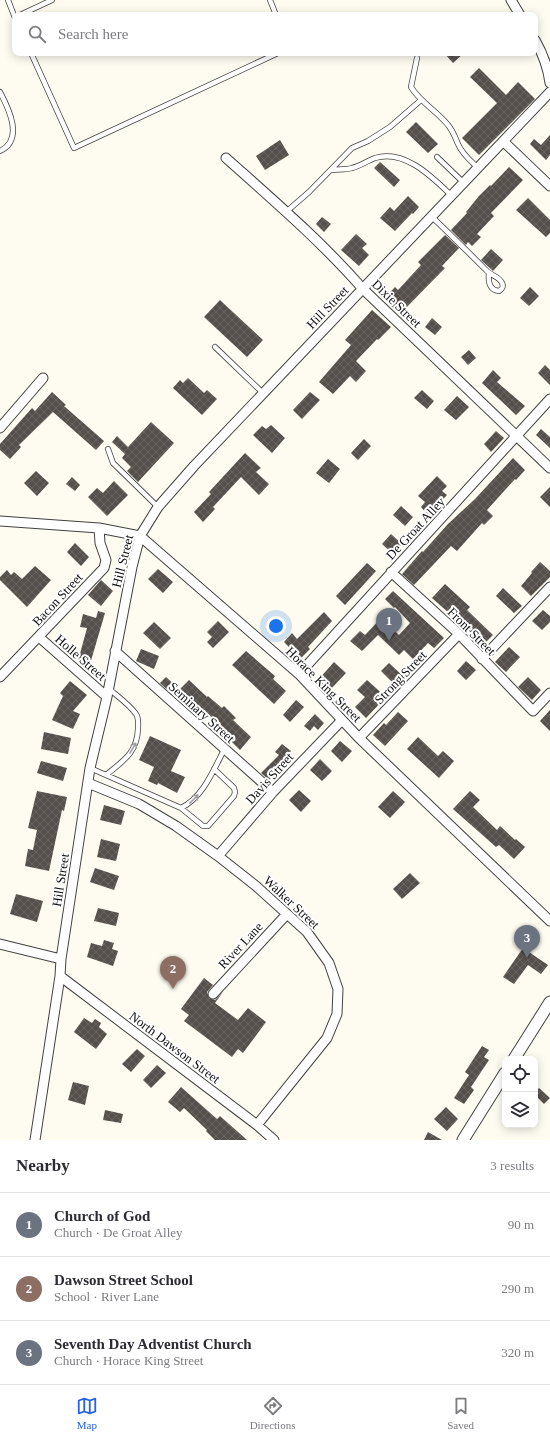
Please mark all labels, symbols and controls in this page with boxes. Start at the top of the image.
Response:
search box [12,12,538,56]
icon: search [26,23,48,45]
text: Search here [58,26,128,42]
street label: Dixie Street [369,276,425,331]
street label: Hill Street [303,283,352,332]
street label: De Groat Alley [383,494,448,562]
street label: Hill Street [109,533,136,589]
street label: Bacon Street [29,570,86,629]
street label: Front Street [445,604,499,659]
pin: 1 [376,608,402,641]
your location [266,616,286,636]
street label: Holle Street [52,631,109,684]
street label: Horace King Street [283,644,365,725]
street label: Strong Street [371,647,430,707]
street label: Seminary Street [166,679,238,746]
one-way arrow [130,742,137,754]
street label: Davis Street [242,749,297,807]
one-way arrow [189,794,199,804]
street label: Hill Street [49,852,72,908]
street label: Walker Street [261,873,323,932]
street label: River Lane [215,919,266,972]
pin: 3 [514,925,540,958]
pin: 2 [160,956,186,989]
street label: North Dawson Street [126,1008,223,1087]
map controls [502,1056,538,1128]
button: locate [502,1056,538,1092]
button: layers [502,1092,538,1128]
text: Nearby [16,1156,70,1175]
text: 3 results [490,1158,534,1173]
text: Church of God [54,1208,150,1224]
text: 1 [26,1217,32,1232]
text: 90 m [508,1217,534,1232]
text: Church · De Groat Alley [54,1225,183,1240]
text: Dawson Street School [54,1272,193,1288]
text: 2 [26,1281,32,1296]
text: 290 m [501,1281,534,1296]
text: School · River Lane [54,1289,159,1304]
text: Seventh Day Adventist Church [54,1336,252,1352]
text: 3 [26,1345,32,1360]
text: 320 m [501,1345,534,1360]
text: Church · Horace King Street [54,1353,203,1368]
tab: Map [76,1395,98,1431]
tab: Directions [250,1395,295,1431]
tab: Saved [447,1395,474,1431]

